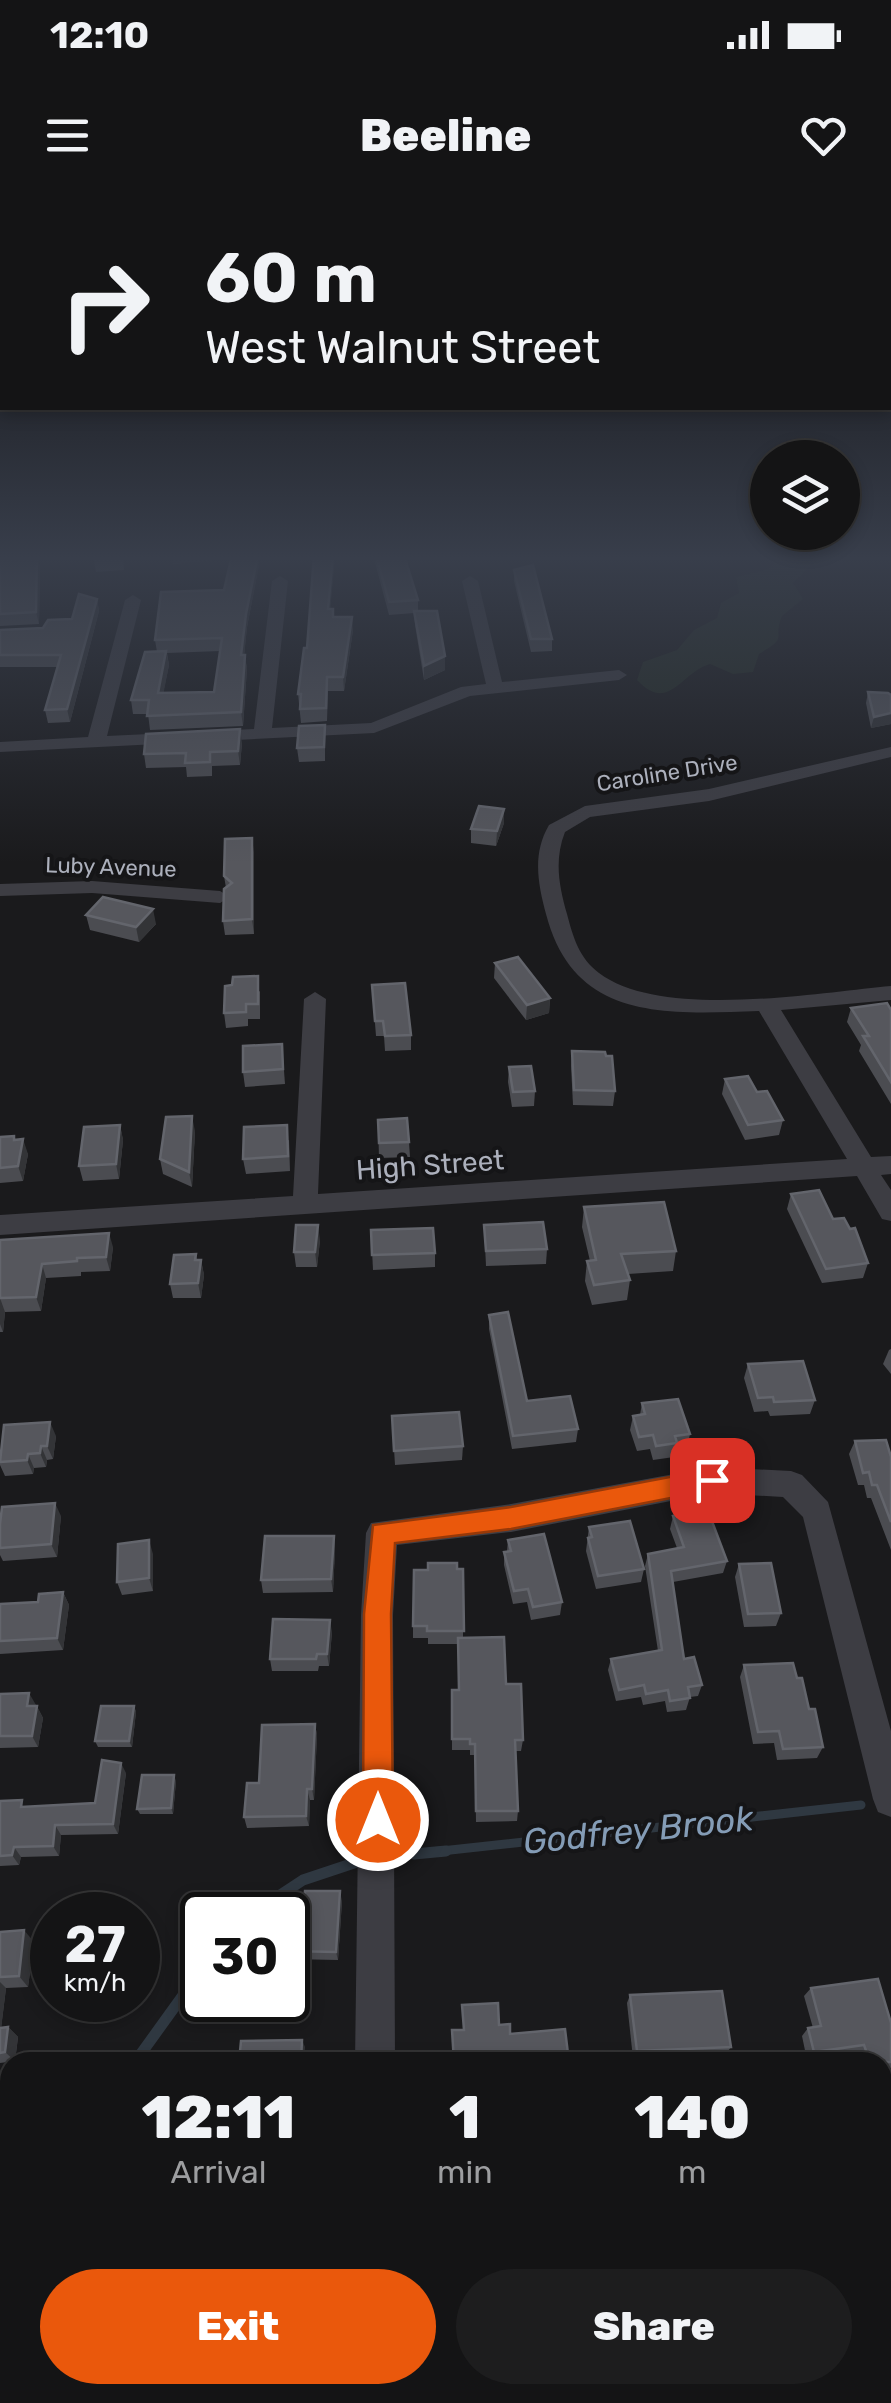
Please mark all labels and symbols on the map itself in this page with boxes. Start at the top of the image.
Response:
street label: Caroline Drive [595,749,739,797]
street label: Luby Avenue [45,851,177,883]
street label: High Street [355,1143,505,1187]
pin [670,1438,755,1523]
position arrow [326,1768,430,1872]
water label: Godfrey Brook [521,1797,756,1863]
speed limit sign: 30 [180,1892,310,2022]

